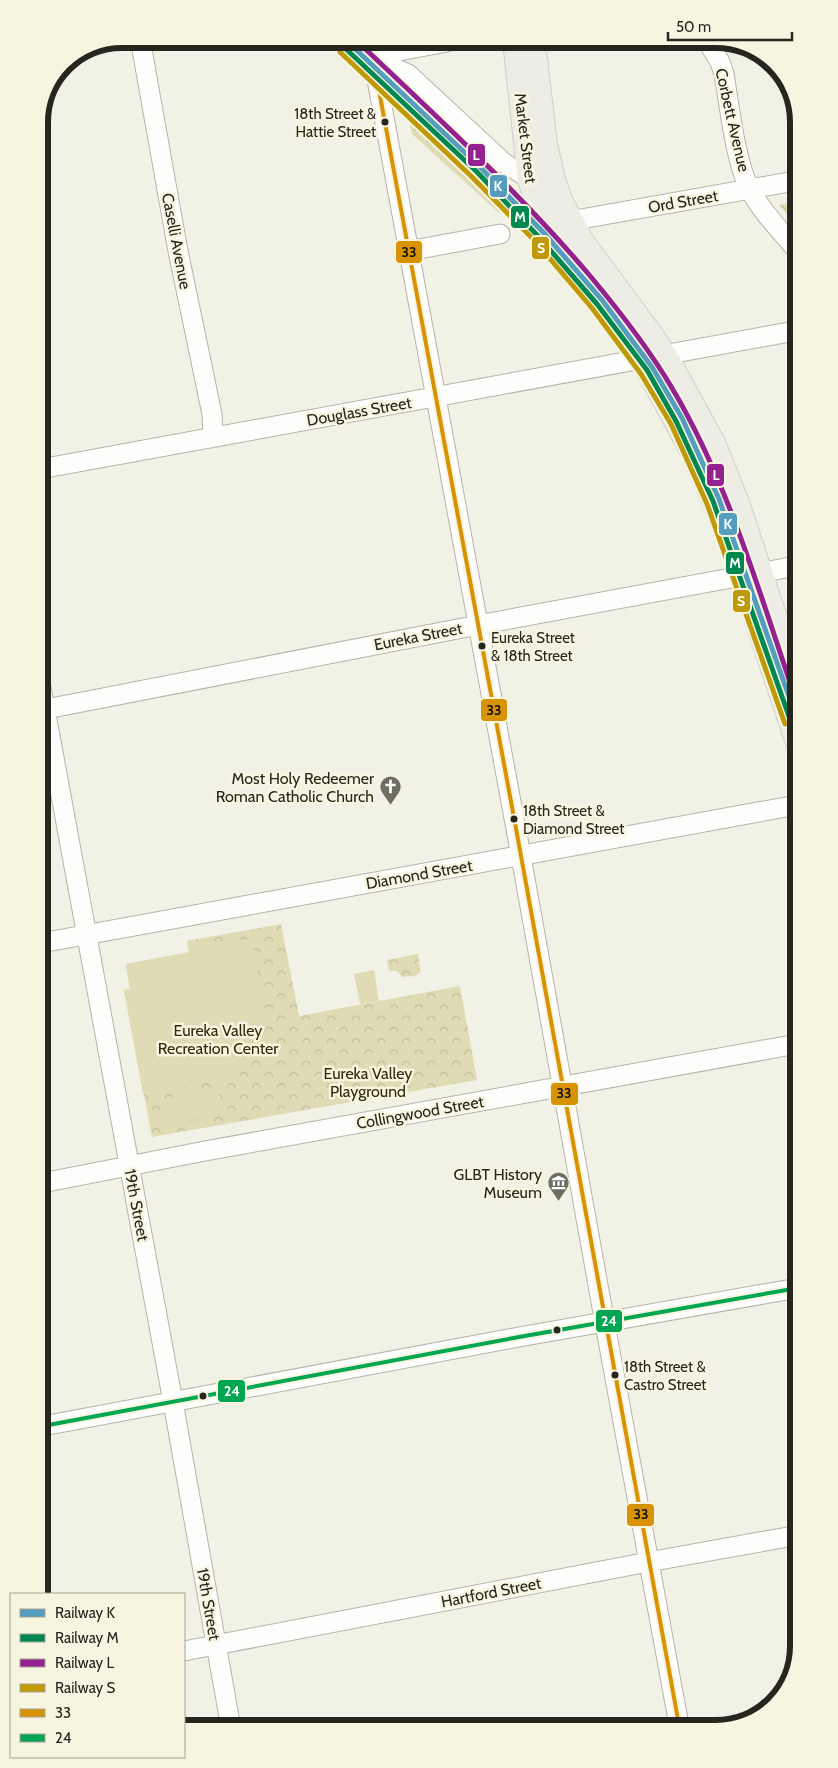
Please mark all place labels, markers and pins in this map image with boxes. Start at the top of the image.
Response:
place label: 18th Street & Hattie Street [294,105,376,141]
marker: 18th Street & Hattie Street [380,117,390,127]
place label: Eureka Street & 18th Street [491,629,575,665]
marker: Eureka Street & 18th Street [477,641,487,651]
place label: Most Holy Redeemer Roman Catholic Church [216,769,375,806]
church icon: Most Holy Redeemer Roman Catholic Church [378,775,402,806]
place label: 18th Street & Diamond Street [523,802,624,838]
marker: 18th Street & Diamond Street [509,814,519,824]
place label: GLBT History Museum [454,1165,542,1202]
museum icon: GLBT History Museum [546,1171,570,1202]
unlabelled marker [552,1325,562,1335]
place label: 18th Street & Castro Street [624,1358,706,1394]
marker: 18th Street & Castro Street [610,1370,620,1380]
unlabelled marker [198,1391,208,1401]

